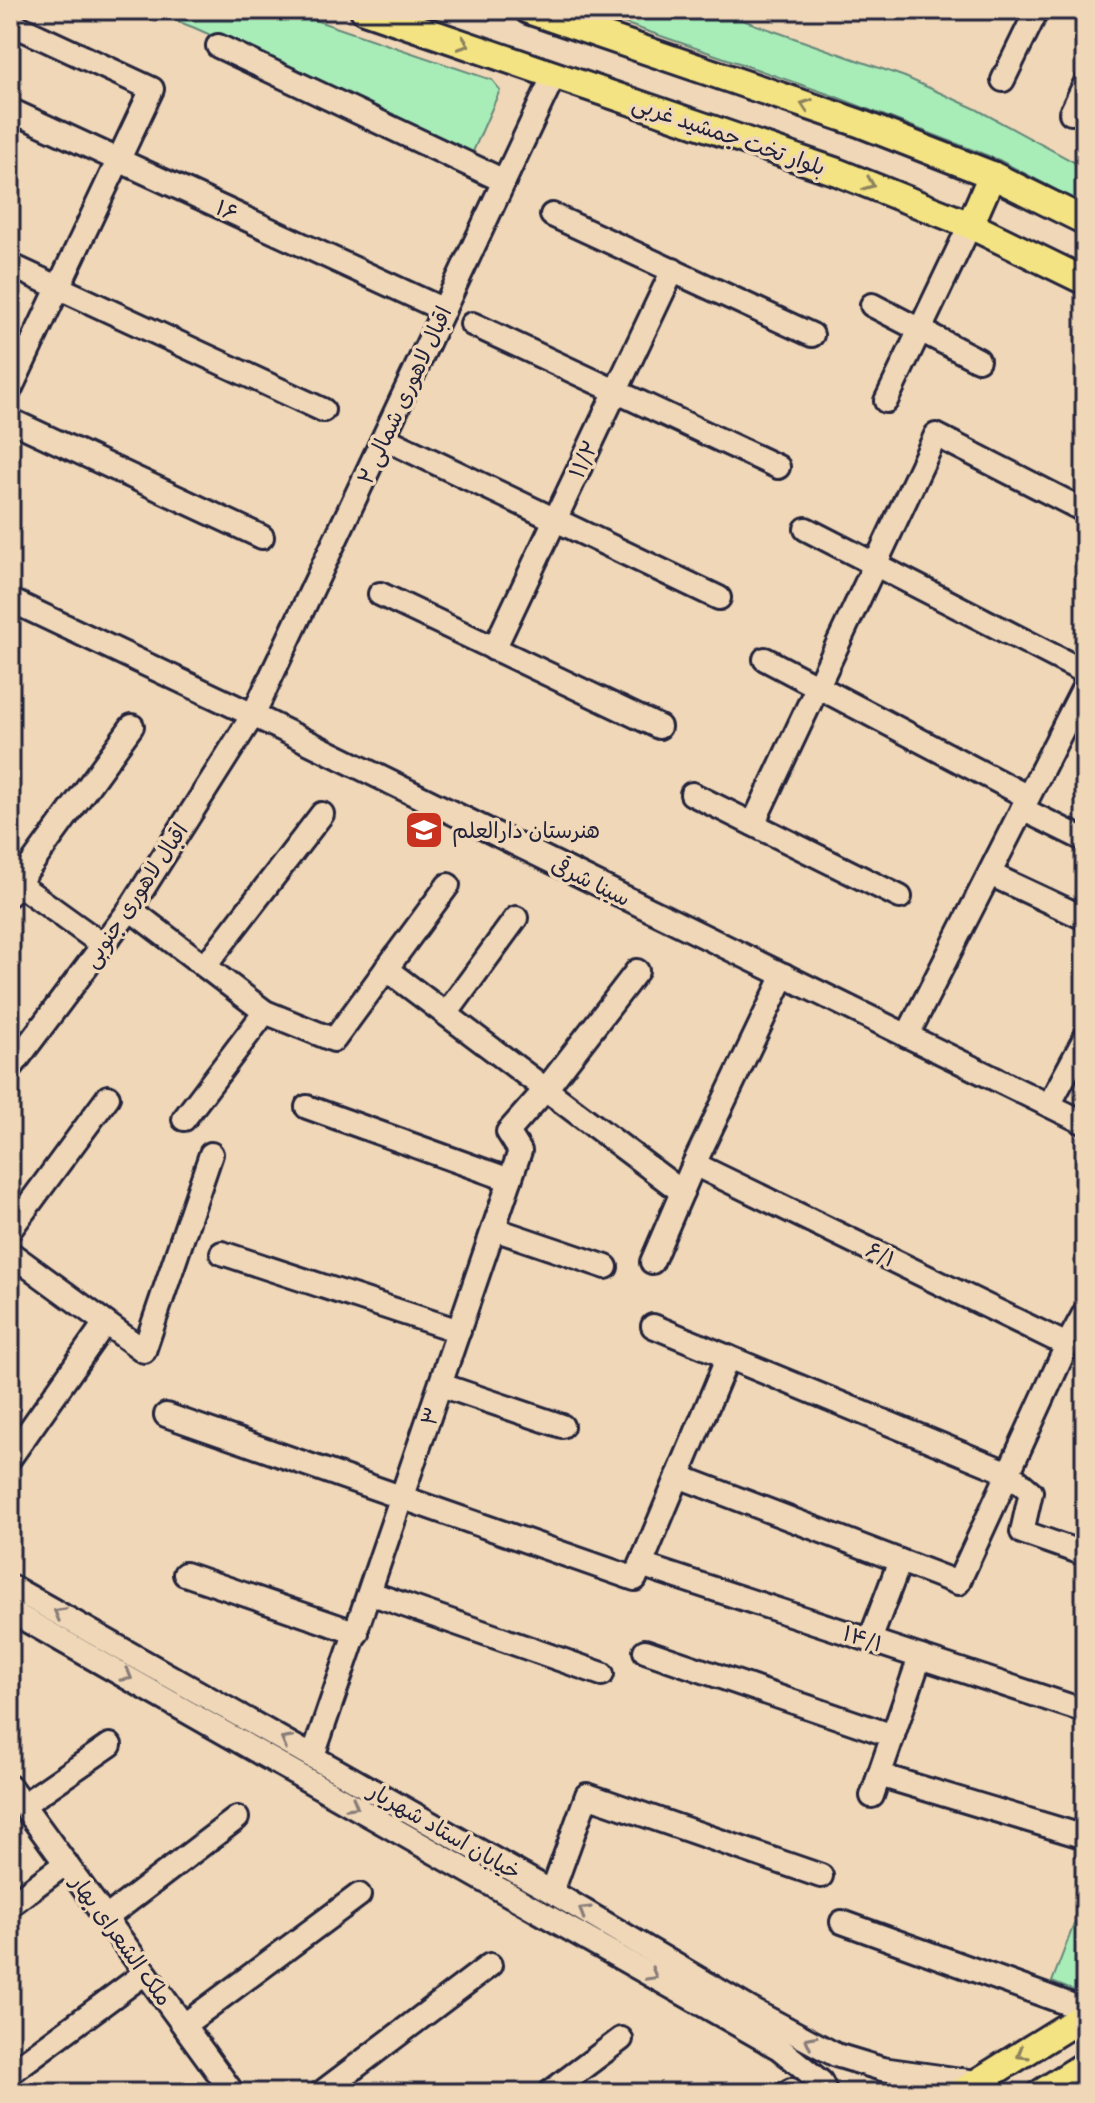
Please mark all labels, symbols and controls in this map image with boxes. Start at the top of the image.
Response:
one-way arrow [456,35,470,51]
street label: بلوار تخت جمشید غربی [628,89,829,182]
one-way arrow [800,99,814,115]
one-way arrow [861,174,875,191]
street label: ۱۶ [211,193,243,227]
street label: اقبال لاهوری شمالی ۲ [350,301,458,489]
street label: ۱۱/۲ [562,435,604,483]
school or university icon: هنرستان دارالعلم [403,809,445,851]
place label: هنرستان دارالعلم [452,816,600,847]
street label: اقبال لاهوری جنوبی [76,817,195,973]
street label: سینا شرقی [547,850,635,912]
street label: ۶/۱ [862,1235,900,1273]
street label: ۳ [414,1403,446,1429]
one-way arrow [53,1607,68,1623]
street label: ۱۴/۱ [839,1618,887,1658]
one-way arrow [118,1666,133,1682]
one-way arrow [280,1735,294,1751]
street label: خیابان استاد شهریار [362,1775,526,1886]
one-way arrow [344,1795,359,1811]
street label: ملک الشعرای بهار [64,1867,179,2011]
one-way arrow [578,1905,593,1921]
one-way arrow [643,1965,658,1981]
one-way arrow [803,2035,818,2050]
one-way arrow [1016,2044,1031,2060]

